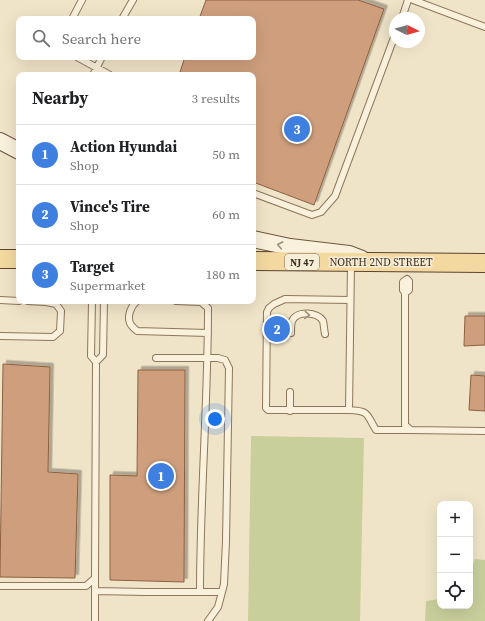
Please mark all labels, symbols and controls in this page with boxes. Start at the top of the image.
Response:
north arrow [389,12,425,48]
search box [16,16,256,60]
icon: search [30,27,52,49]
text: Search here [62,28,141,49]
text: Nearby [32,86,88,110]
text: 3 results [192,90,240,107]
pin: 3 [284,114,310,144]
text: Action Hyundai [70,136,177,157]
text: 1 [41,146,49,163]
text: 50 m [212,146,240,163]
text: Shop [70,157,99,174]
text: Vince's Tire [70,196,150,217]
text: 2 [41,206,49,223]
text: 60 m [212,206,240,223]
text: Shop [70,217,99,234]
one-way arrow [277,241,283,250]
road number: NJ 47 [285,254,319,270]
street label: NORTH 2ND STREET [329,255,433,270]
text: Target [70,256,114,277]
text: 3 [41,266,49,283]
text: 180 m [206,266,240,283]
text: Supermarket [70,277,145,294]
one-way arrow [304,310,310,319]
pin: 2 [264,314,290,344]
your location [205,409,225,429]
pin: 1 [148,461,174,491]
map controls [437,501,473,609]
button: + [437,501,473,537]
button: − [437,537,473,573]
button: locate [437,573,473,609]

